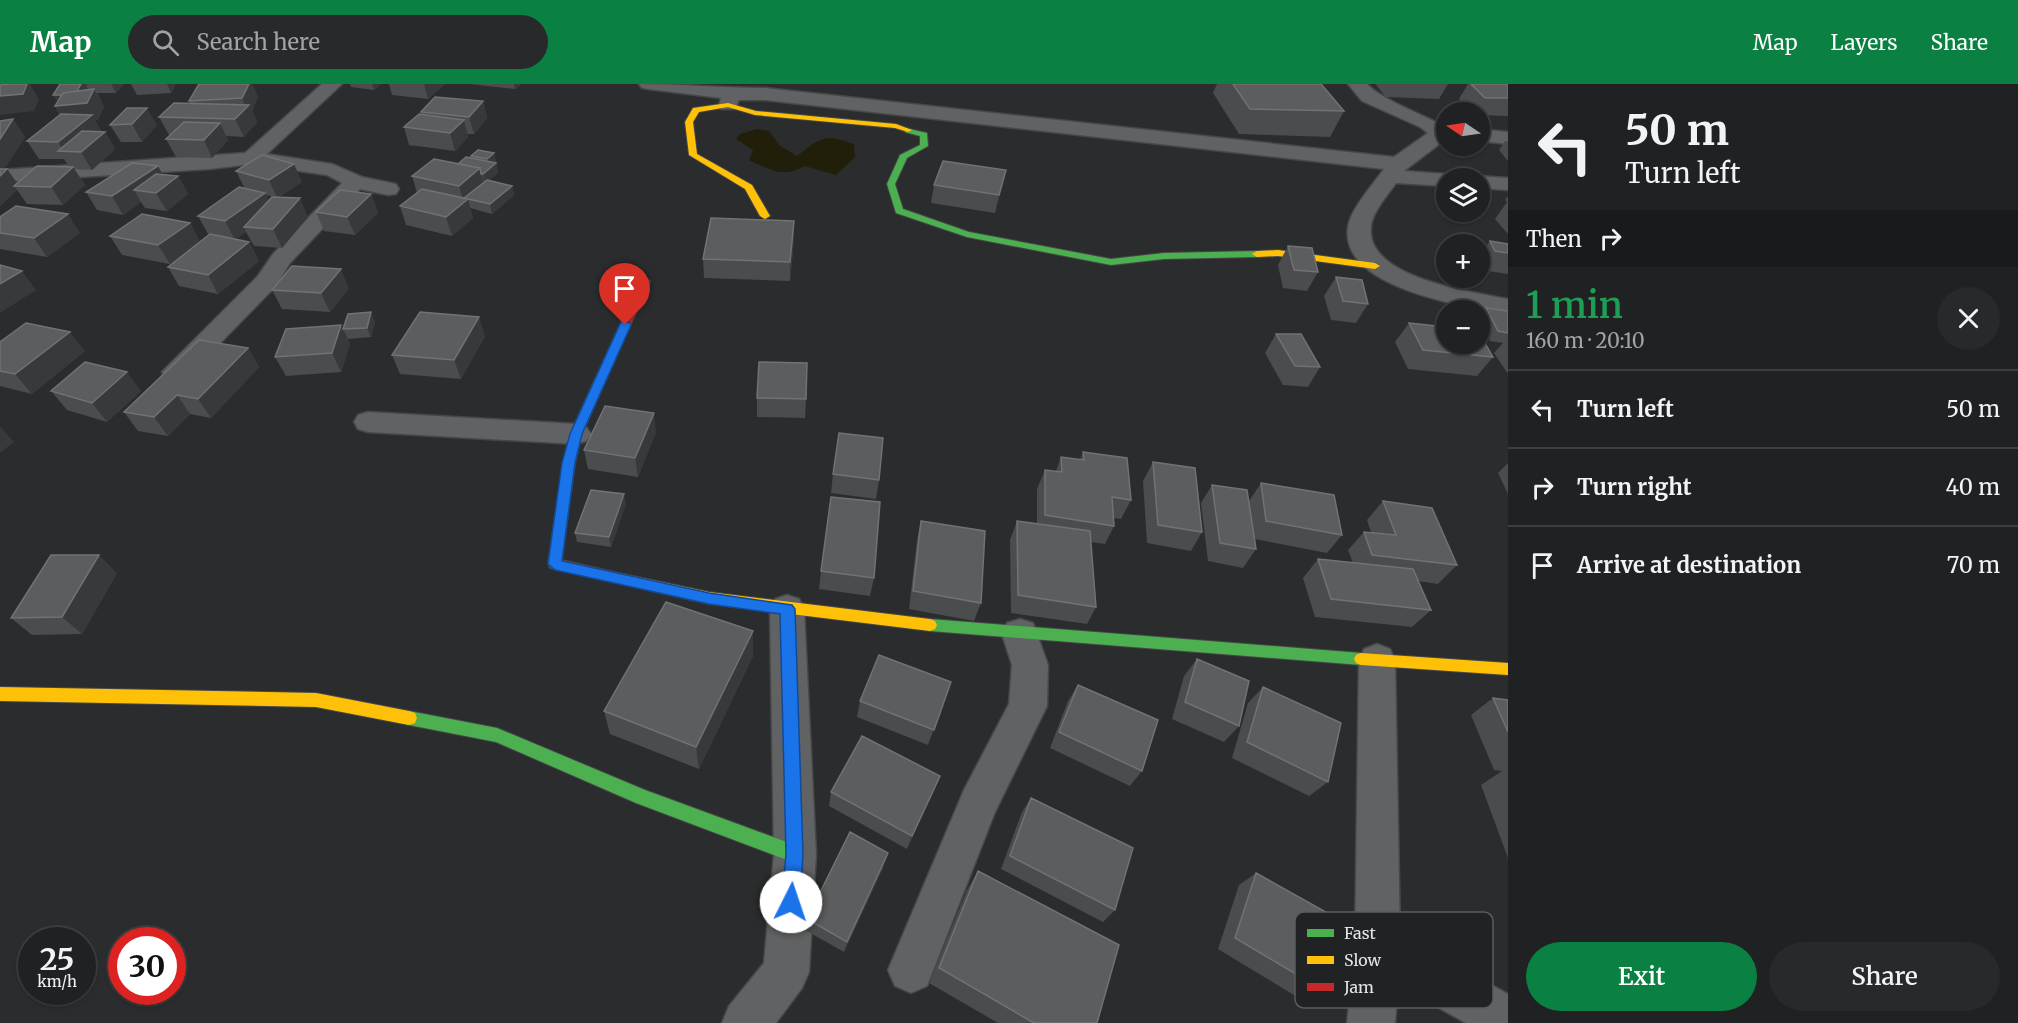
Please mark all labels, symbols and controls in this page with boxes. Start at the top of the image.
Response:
search box [128,15,548,69]
text: Map [30,24,92,60]
icon: search [149,26,182,59]
text: Search here [197,28,320,56]
text: Map [1753,29,1798,56]
text: Layers [1831,29,1898,56]
text: Share [1931,29,1988,56]
north arrow [1436,102,1490,156]
map controls [1436,102,1490,354]
text: 50 m [1625,104,1729,156]
icon: left [1526,108,1604,186]
text: Turn left [1625,156,1740,190]
button: layers [1436,168,1490,222]
icon: right [1594,222,1627,255]
text: Then [1526,225,1582,253]
button: + [1436,234,1490,288]
pin [599,263,650,325]
icon: arrive [608,272,641,305]
text: 1 min [1526,283,1623,328]
button: close [1937,287,2000,350]
button: − [1436,300,1490,354]
text: 160 m · 20:10 [1526,328,1645,353]
icon: left [1526,393,1559,426]
text: Turn left [1577,395,1674,423]
text: 50 m [1946,395,2000,423]
icon: right [1526,471,1559,504]
text: Turn right [1577,473,1691,501]
text: 40 m [1945,473,2000,501]
icon: arrive [1526,549,1559,582]
text: Arrive at destination [1577,551,1801,579]
text: 70 m [1947,551,2000,579]
position arrow [759,870,823,934]
legend [1295,912,1493,1008]
text: Fast [1344,923,1377,943]
speed limit sign: 30 [108,927,186,1005]
text: 25 [40,940,74,978]
button: Exit [1526,942,1757,1011]
button: Share [1769,942,2000,1011]
text: Slow [1344,950,1382,970]
text: km/h [37,972,77,991]
text: Jam [1343,977,1374,997]

